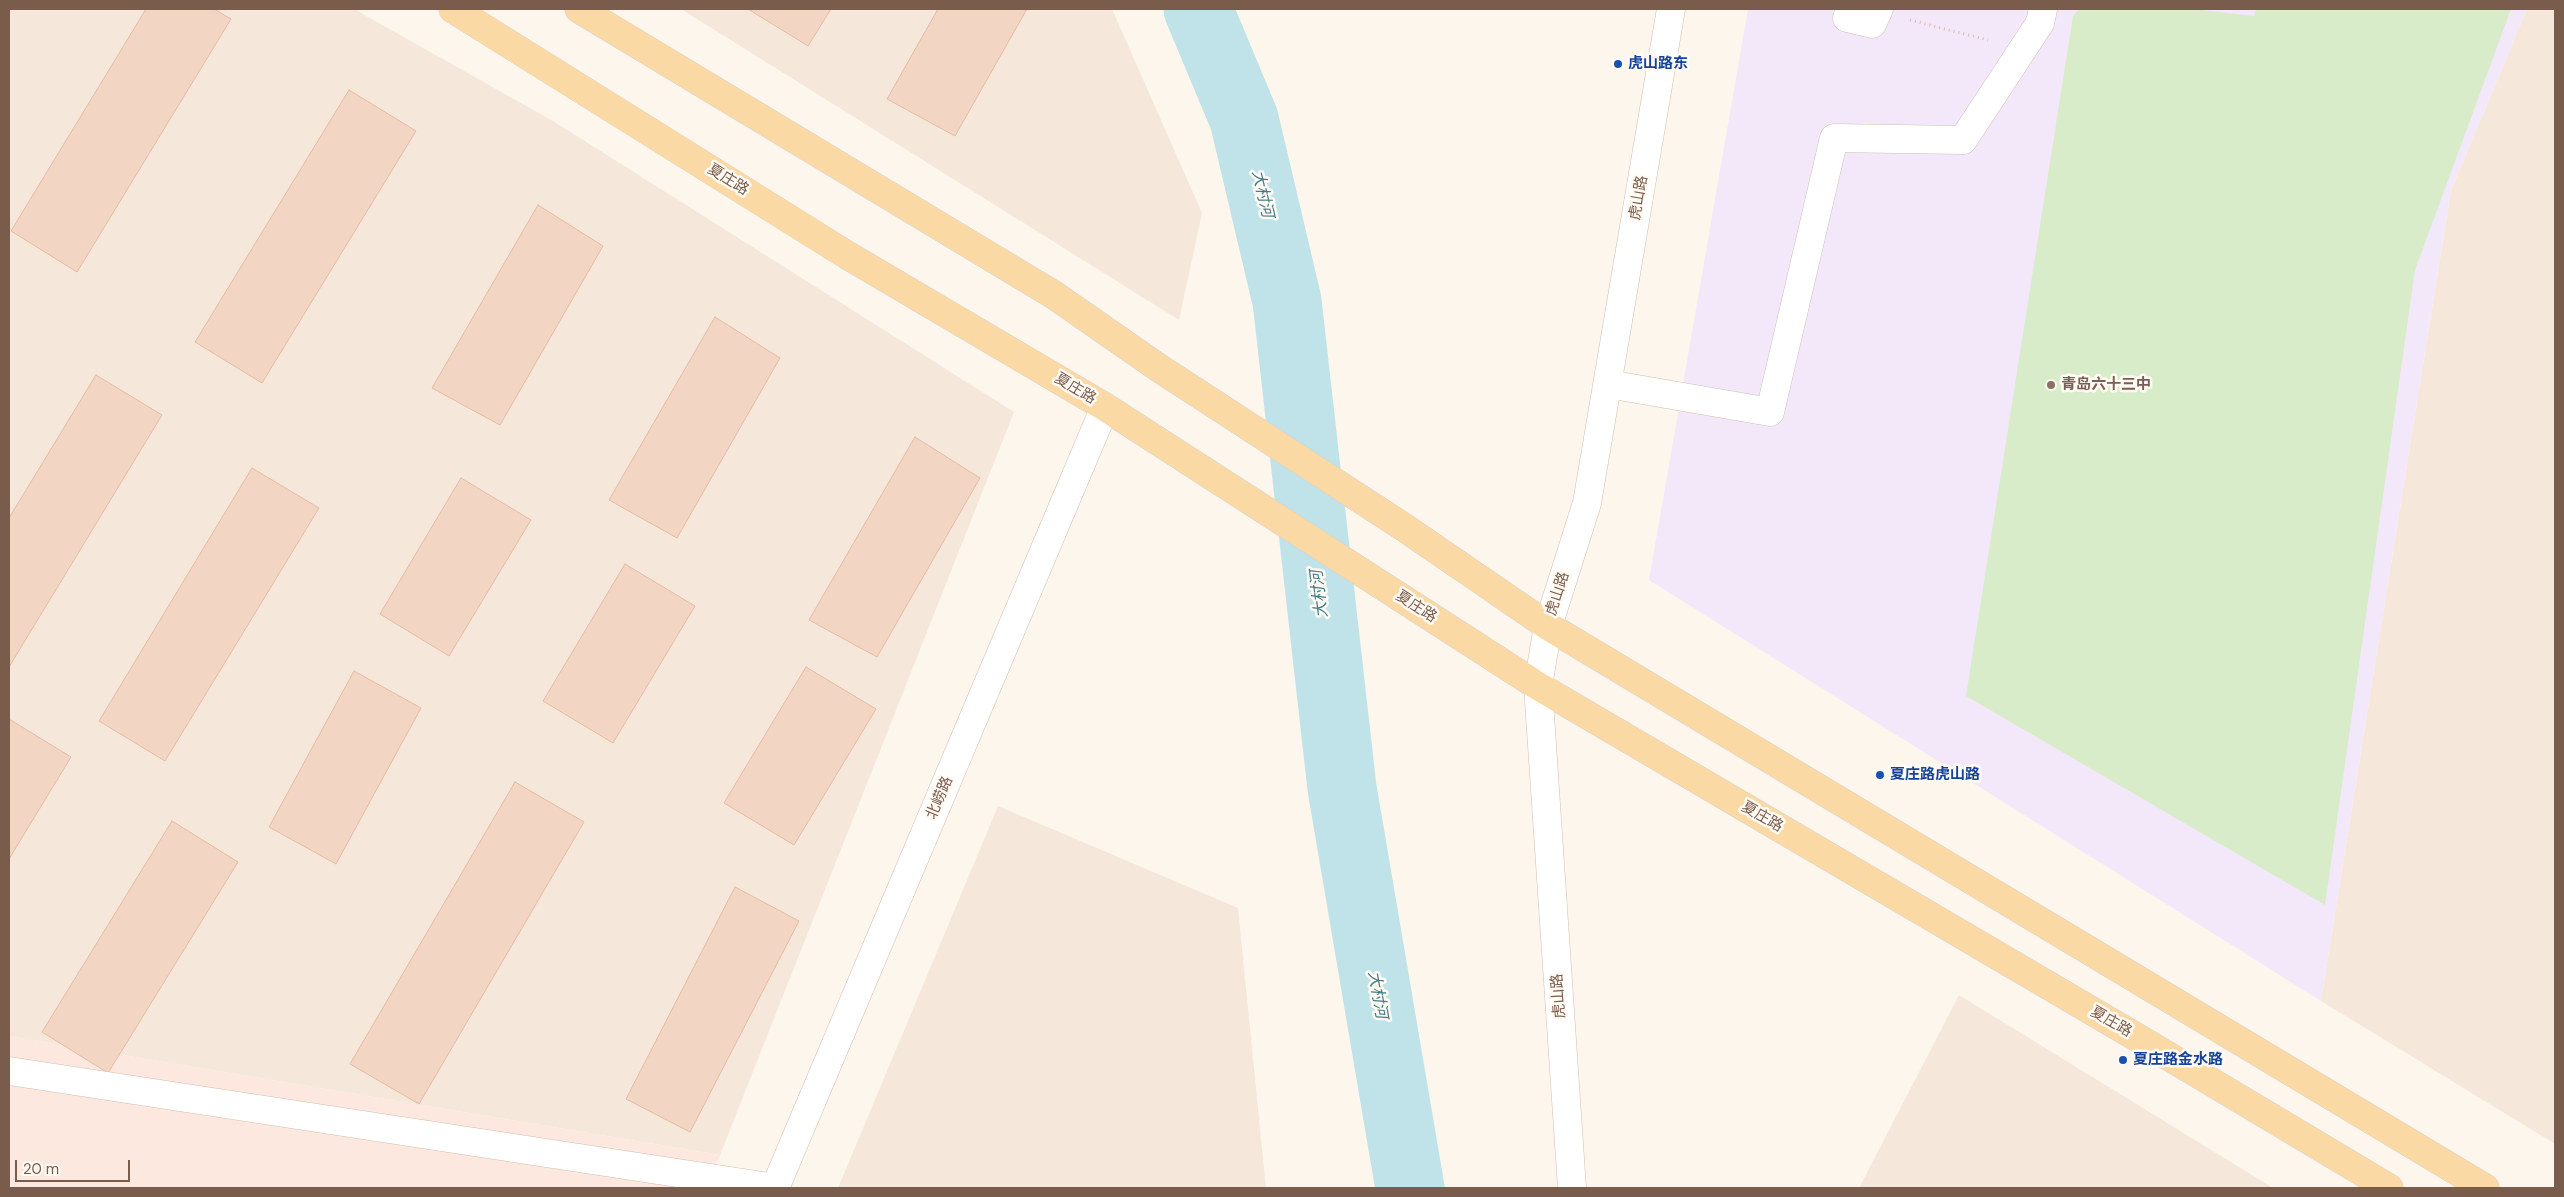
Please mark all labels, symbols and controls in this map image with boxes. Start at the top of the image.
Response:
place label: 虎山路东 [1628,55,1688,73]
marker: 虎山路东 [1612,58,1624,70]
street label: 夏庄路 [704,160,752,200]
water label: 大村河 [1247,168,1277,220]
street label: 虎山路 [1626,174,1652,222]
street label: 夏庄路 [1051,370,1099,408]
place label: 青岛六十三中 [2061,376,2151,394]
marker: 青岛六十三中 [2045,379,2057,391]
water label: 大村河 [1308,569,1332,619]
street label: 虎山路 [1542,570,1574,618]
street label: 夏庄路 [1392,587,1440,627]
place label: 夏庄路虎山路 [1890,766,1980,784]
marker: 夏庄路虎山路 [1874,769,1886,781]
street label: 北崂路 [923,774,957,822]
street label: 夏庄路 [1738,798,1786,836]
water label: 大村河 [1363,970,1391,1020]
street label: 虎山路 [1548,973,1570,1019]
street label: 夏庄路 [2087,1003,2135,1041]
place label: 夏庄路金水路 [2133,1051,2223,1069]
marker: 夏庄路金水路 [2117,1054,2129,1066]
scale bar [18,1150,132,1182]
text: 20 m [23,1159,59,1179]

